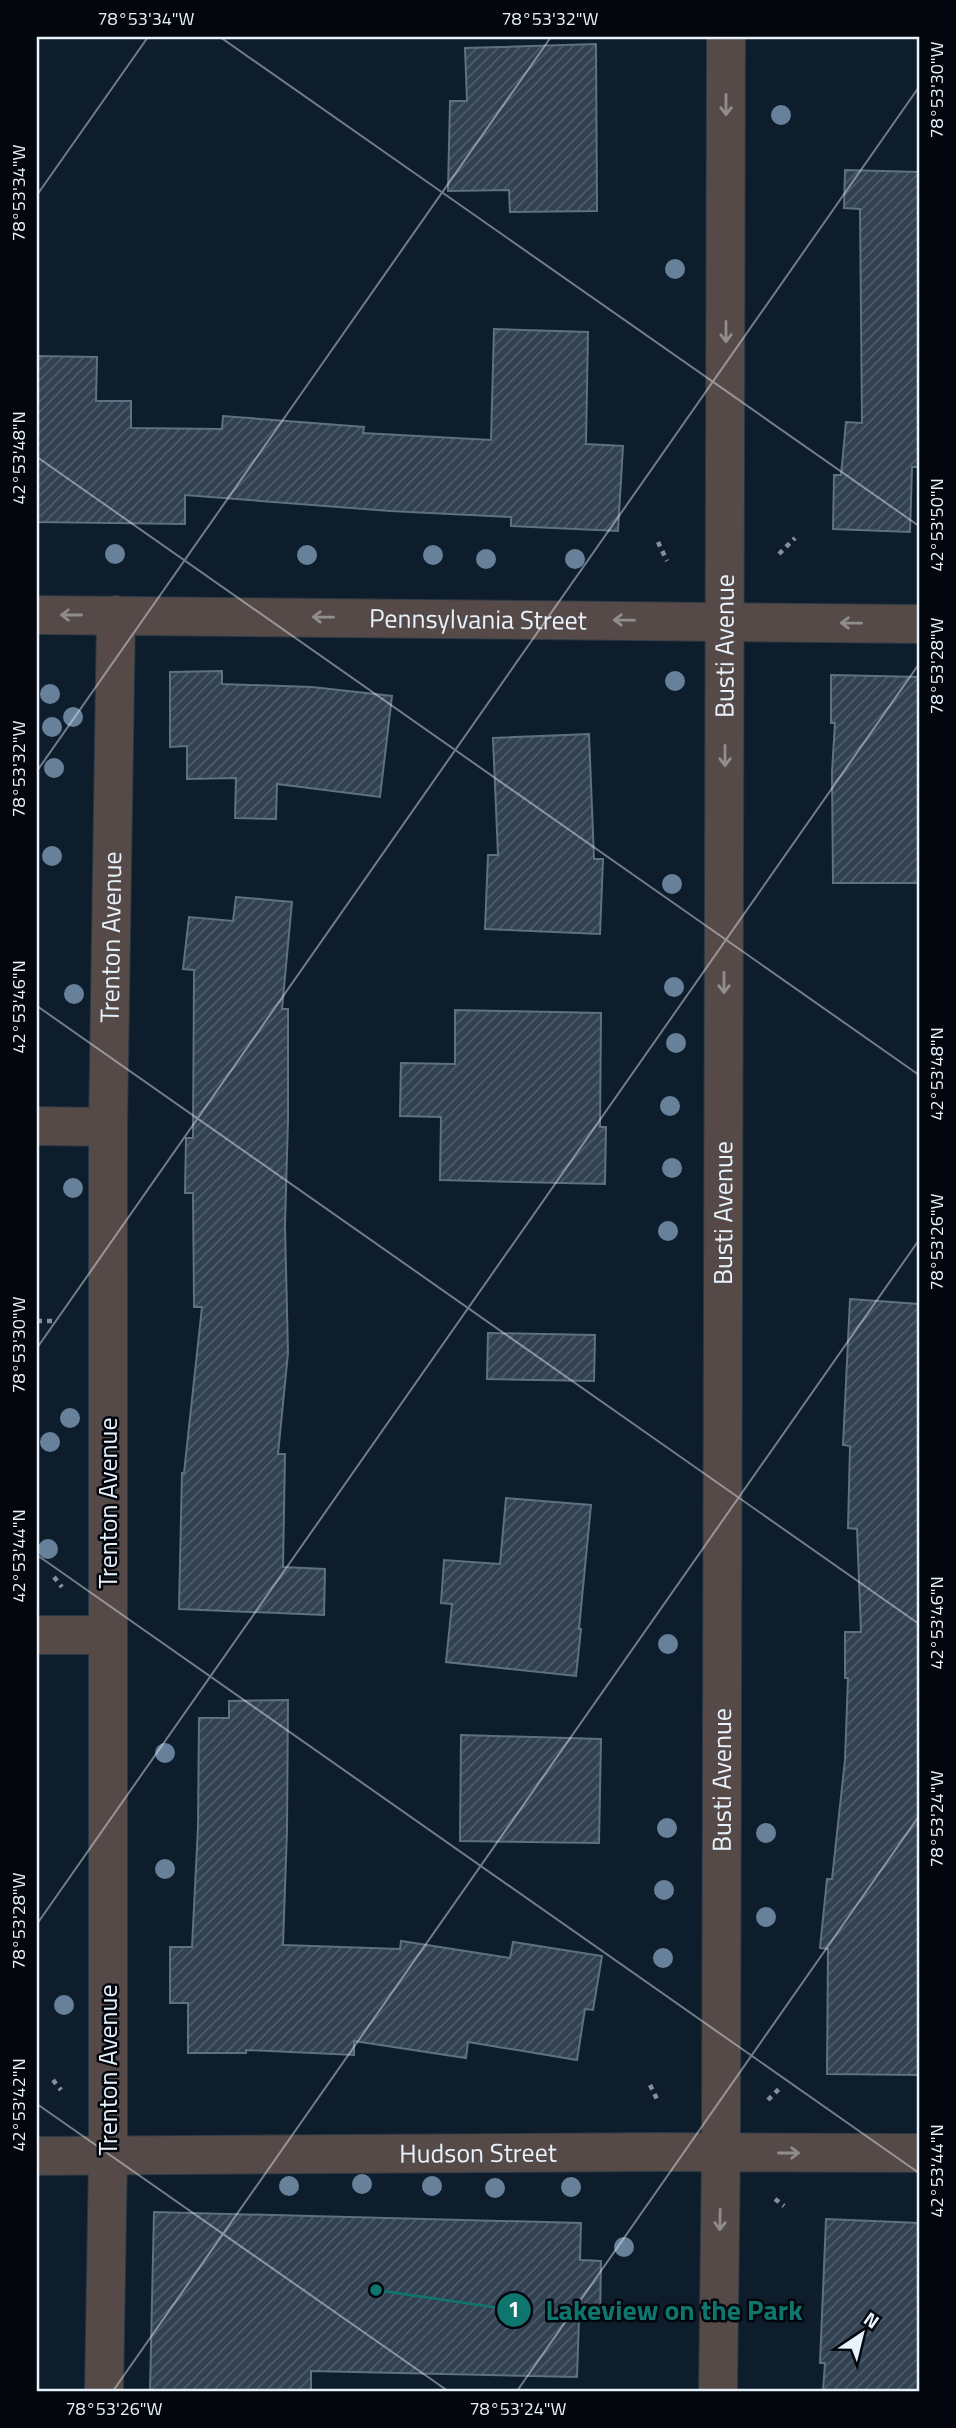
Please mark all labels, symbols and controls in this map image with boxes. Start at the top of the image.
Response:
text: 78°53'34"W [98,5,195,32]
text: 78°53'32"W [502,5,599,32]
text: 78°53'30"W [923,41,950,138]
one-way arrow [719,93,733,116]
text: 78°53'34"W [5,144,32,241]
one-way arrow [719,321,733,344]
text: 42°53'48"N [5,411,32,505]
text: 42°53'50"N [923,478,950,572]
street label: Busti Avenue [704,574,744,718]
street label: Pennsylvania Street [369,598,587,640]
one-way arrow [59,608,82,622]
one-way arrow [311,610,334,624]
one-way arrow [612,613,635,627]
one-way arrow [840,616,863,630]
text: 78°53'28"W [923,617,950,714]
text: 78°53'32"W [5,720,32,817]
one-way arrow [718,744,732,767]
street label: Trenton Avenue [90,851,131,1023]
text: 42°53'46"N [5,960,32,1054]
one-way arrow [717,972,731,995]
text: 42°53'48"N [923,1027,950,1121]
street label: Busti Avenue [703,1141,742,1285]
text: 78°53'26"W [923,1193,950,1290]
text: 78°53'30"W [5,1296,32,1393]
street label: Trenton Avenue [88,1417,127,1589]
text: 42°53'44"N [5,1509,32,1603]
text: 42°53'46"N [923,1576,950,1670]
street label: Busti Avenue [702,1708,741,1852]
text: 78°53'24"W [923,1770,950,1867]
text: 78°53'28"W [5,1872,32,1969]
street label: Trenton Avenue [88,1984,127,2156]
text: 42°53'42"N [5,2058,32,2152]
text: 42°53'44"N [923,2124,950,2218]
street label: Hudson Street [399,2133,557,2173]
one-way arrow [778,2146,801,2159]
one-way arrow [713,2209,727,2232]
callout: Lakeview on the Park [497,2286,817,2335]
text: Lakeview on the Park [545,2288,803,2331]
text: 1 [508,2293,520,2325]
north arrow [827,2298,897,2368]
text: N [858,2304,886,2335]
text: 78°53'26"W [66,2395,163,2422]
text: 78°53'24"W [470,2395,567,2422]

